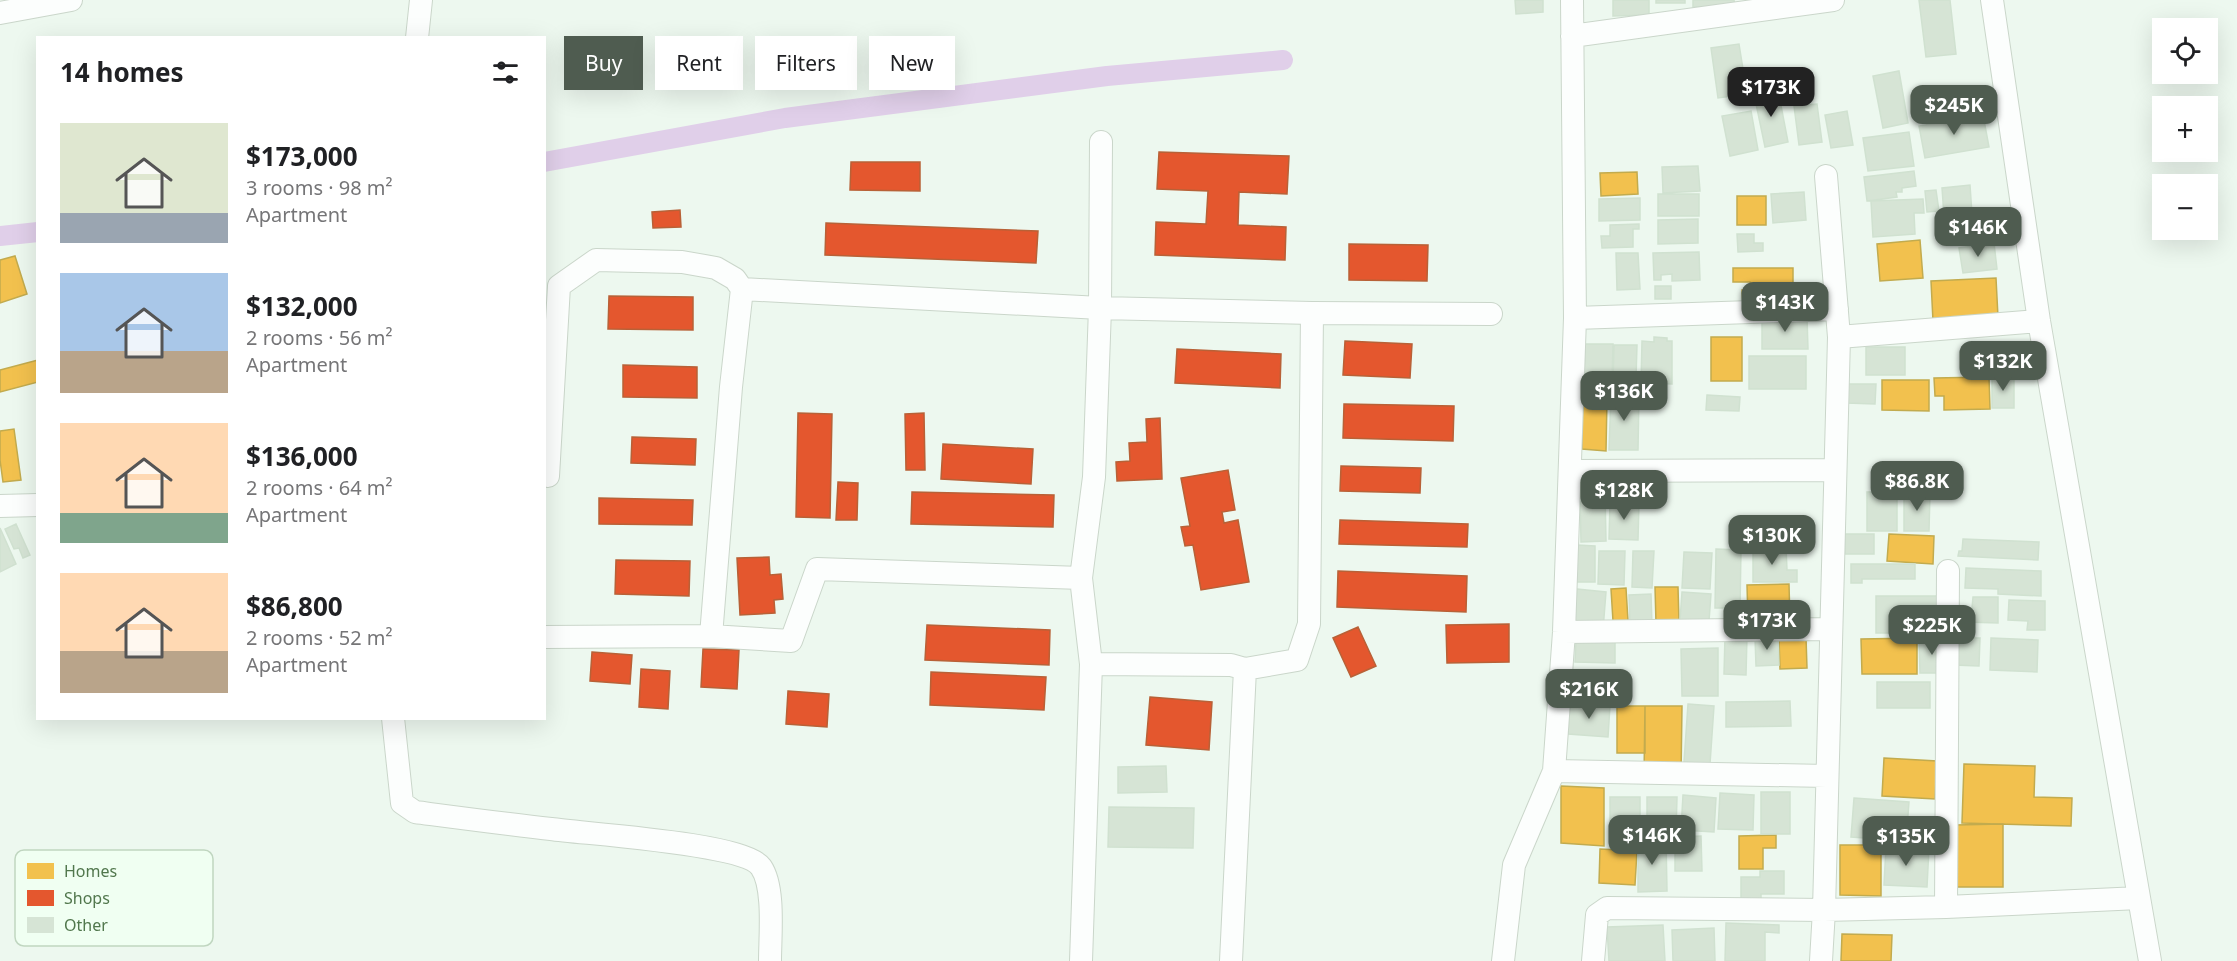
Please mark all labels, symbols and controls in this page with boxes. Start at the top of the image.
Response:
map controls [2152,18,2218,240]
button: locate [2152,18,2218,84]
chip: Buy [564,36,643,90]
chip: Rent [655,36,743,90]
chip: Filters [755,36,857,90]
chip: New [869,36,955,90]
text: 14 homes [60,54,184,90]
icon: filters [489,56,522,89]
pin: $173K [1729,67,1813,118]
text: $173K [1741,73,1801,100]
pin: $245K [1912,85,1996,136]
text: $245K [1924,91,1984,118]
button: + [2152,96,2218,162]
text: $173,000 [246,138,358,174]
icon: home [108,147,180,219]
text: 3 rooms · 98 m² [246,174,393,201]
button: − [2152,174,2218,240]
text: Apartment [246,201,347,228]
pin: $146K [1936,207,2020,258]
text: $146K [1948,213,2008,240]
pin: $143K [1743,282,1827,333]
text: $132,000 [246,288,358,324]
text: $143K [1755,288,1815,315]
icon: home [108,297,180,369]
text: 2 rooms · 56 m² [246,324,393,351]
pin: $132K [1961,341,2045,392]
text: $132K [1973,347,2033,374]
text: Apartment [246,351,347,378]
pin: $136K [1582,371,1666,422]
text: $136K [1594,377,1654,404]
text: $136,000 [246,438,358,474]
icon: home [108,447,180,519]
pin: $86.8K [1868,461,1966,512]
text: $86.8K [1885,467,1949,494]
pin: $128K [1582,470,1666,521]
text: 2 rooms · 64 m² [246,474,393,501]
text: $128K [1594,476,1654,503]
text: Apartment [246,501,347,528]
pin: $130K [1730,515,1814,566]
text: $130K [1742,521,1802,548]
text: $86,800 [246,588,343,624]
icon: home [108,597,180,669]
pin: $173K [1725,600,1809,651]
pin: $225K [1890,605,1974,656]
text: $173K [1737,606,1797,633]
text: $225K [1902,611,1962,638]
text: 2 rooms · 52 m² [246,624,393,651]
text: Apartment [246,651,347,678]
pin: $216K [1547,669,1631,720]
text: $216K [1559,675,1619,702]
pin: $146K [1610,815,1694,866]
pin: $135K [1864,816,1948,867]
text: $146K [1622,821,1682,848]
text: $135K [1876,822,1936,849]
legend [15,850,213,946]
text: Homes [64,860,117,882]
text: Shops [64,887,110,909]
text: Other [64,914,108,936]

